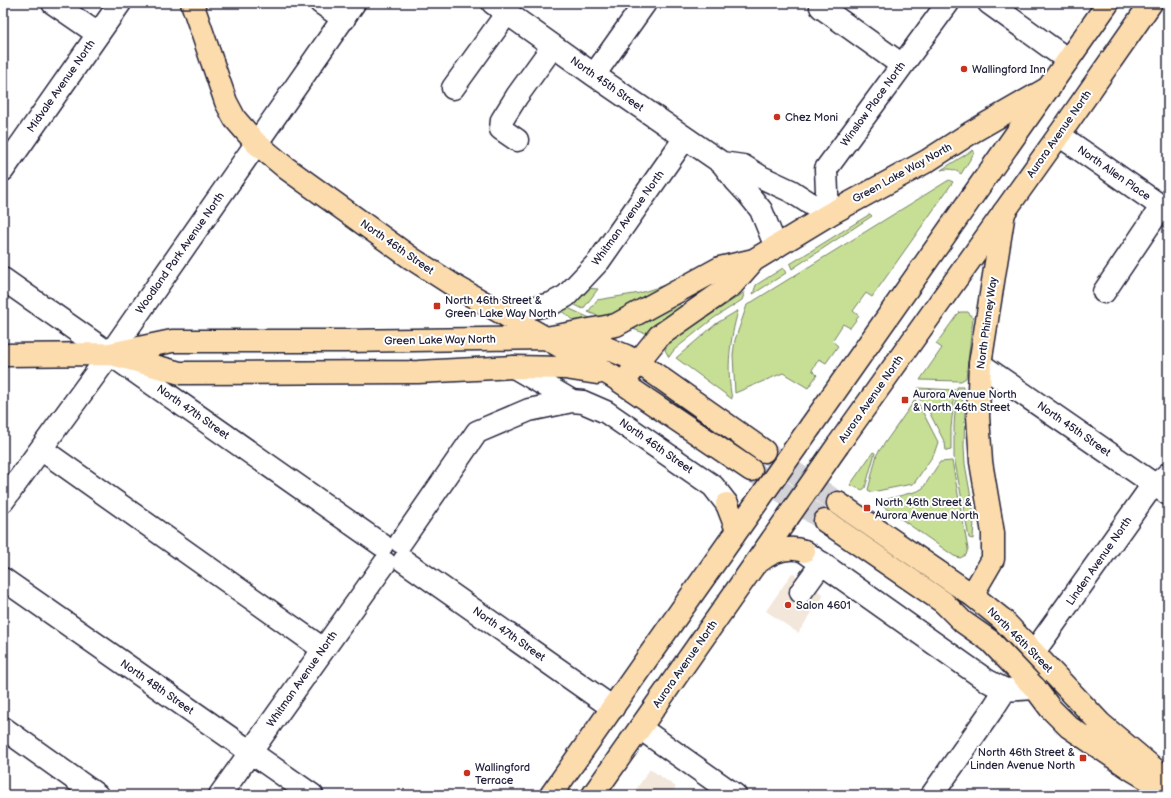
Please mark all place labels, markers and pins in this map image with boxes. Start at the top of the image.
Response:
place label: Wallingford Inn [972,63,1046,76]
marker: Wallingford Inn [959,64,969,74]
place label: Chez Moni [785,111,838,124]
marker: Chez Moni [772,112,782,122]
place label: North 46th Street & Green Lake Way North [445,294,557,320]
marker: North 46th Street & Green Lake Way North [432,301,442,311]
place label: Aurora Avenue North & North 46th Street [913,388,1017,414]
marker: Aurora Avenue North & North 46th Street [900,395,910,405]
place label: North 46th Street & Aurora Avenue North [875,496,979,522]
marker: North 46th Street & Aurora Avenue North [862,503,872,513]
place label: Salon 4601 [796,599,851,612]
marker: Salon 4601 [783,600,793,610]
place label: North 46th Street & Linden Avenue North [970,746,1075,772]
marker: North 46th Street & Linden Avenue North [1078,753,1088,763]
place label: Wallingford Terrace [475,761,530,787]
marker: Wallingford Terrace [462,768,472,778]

